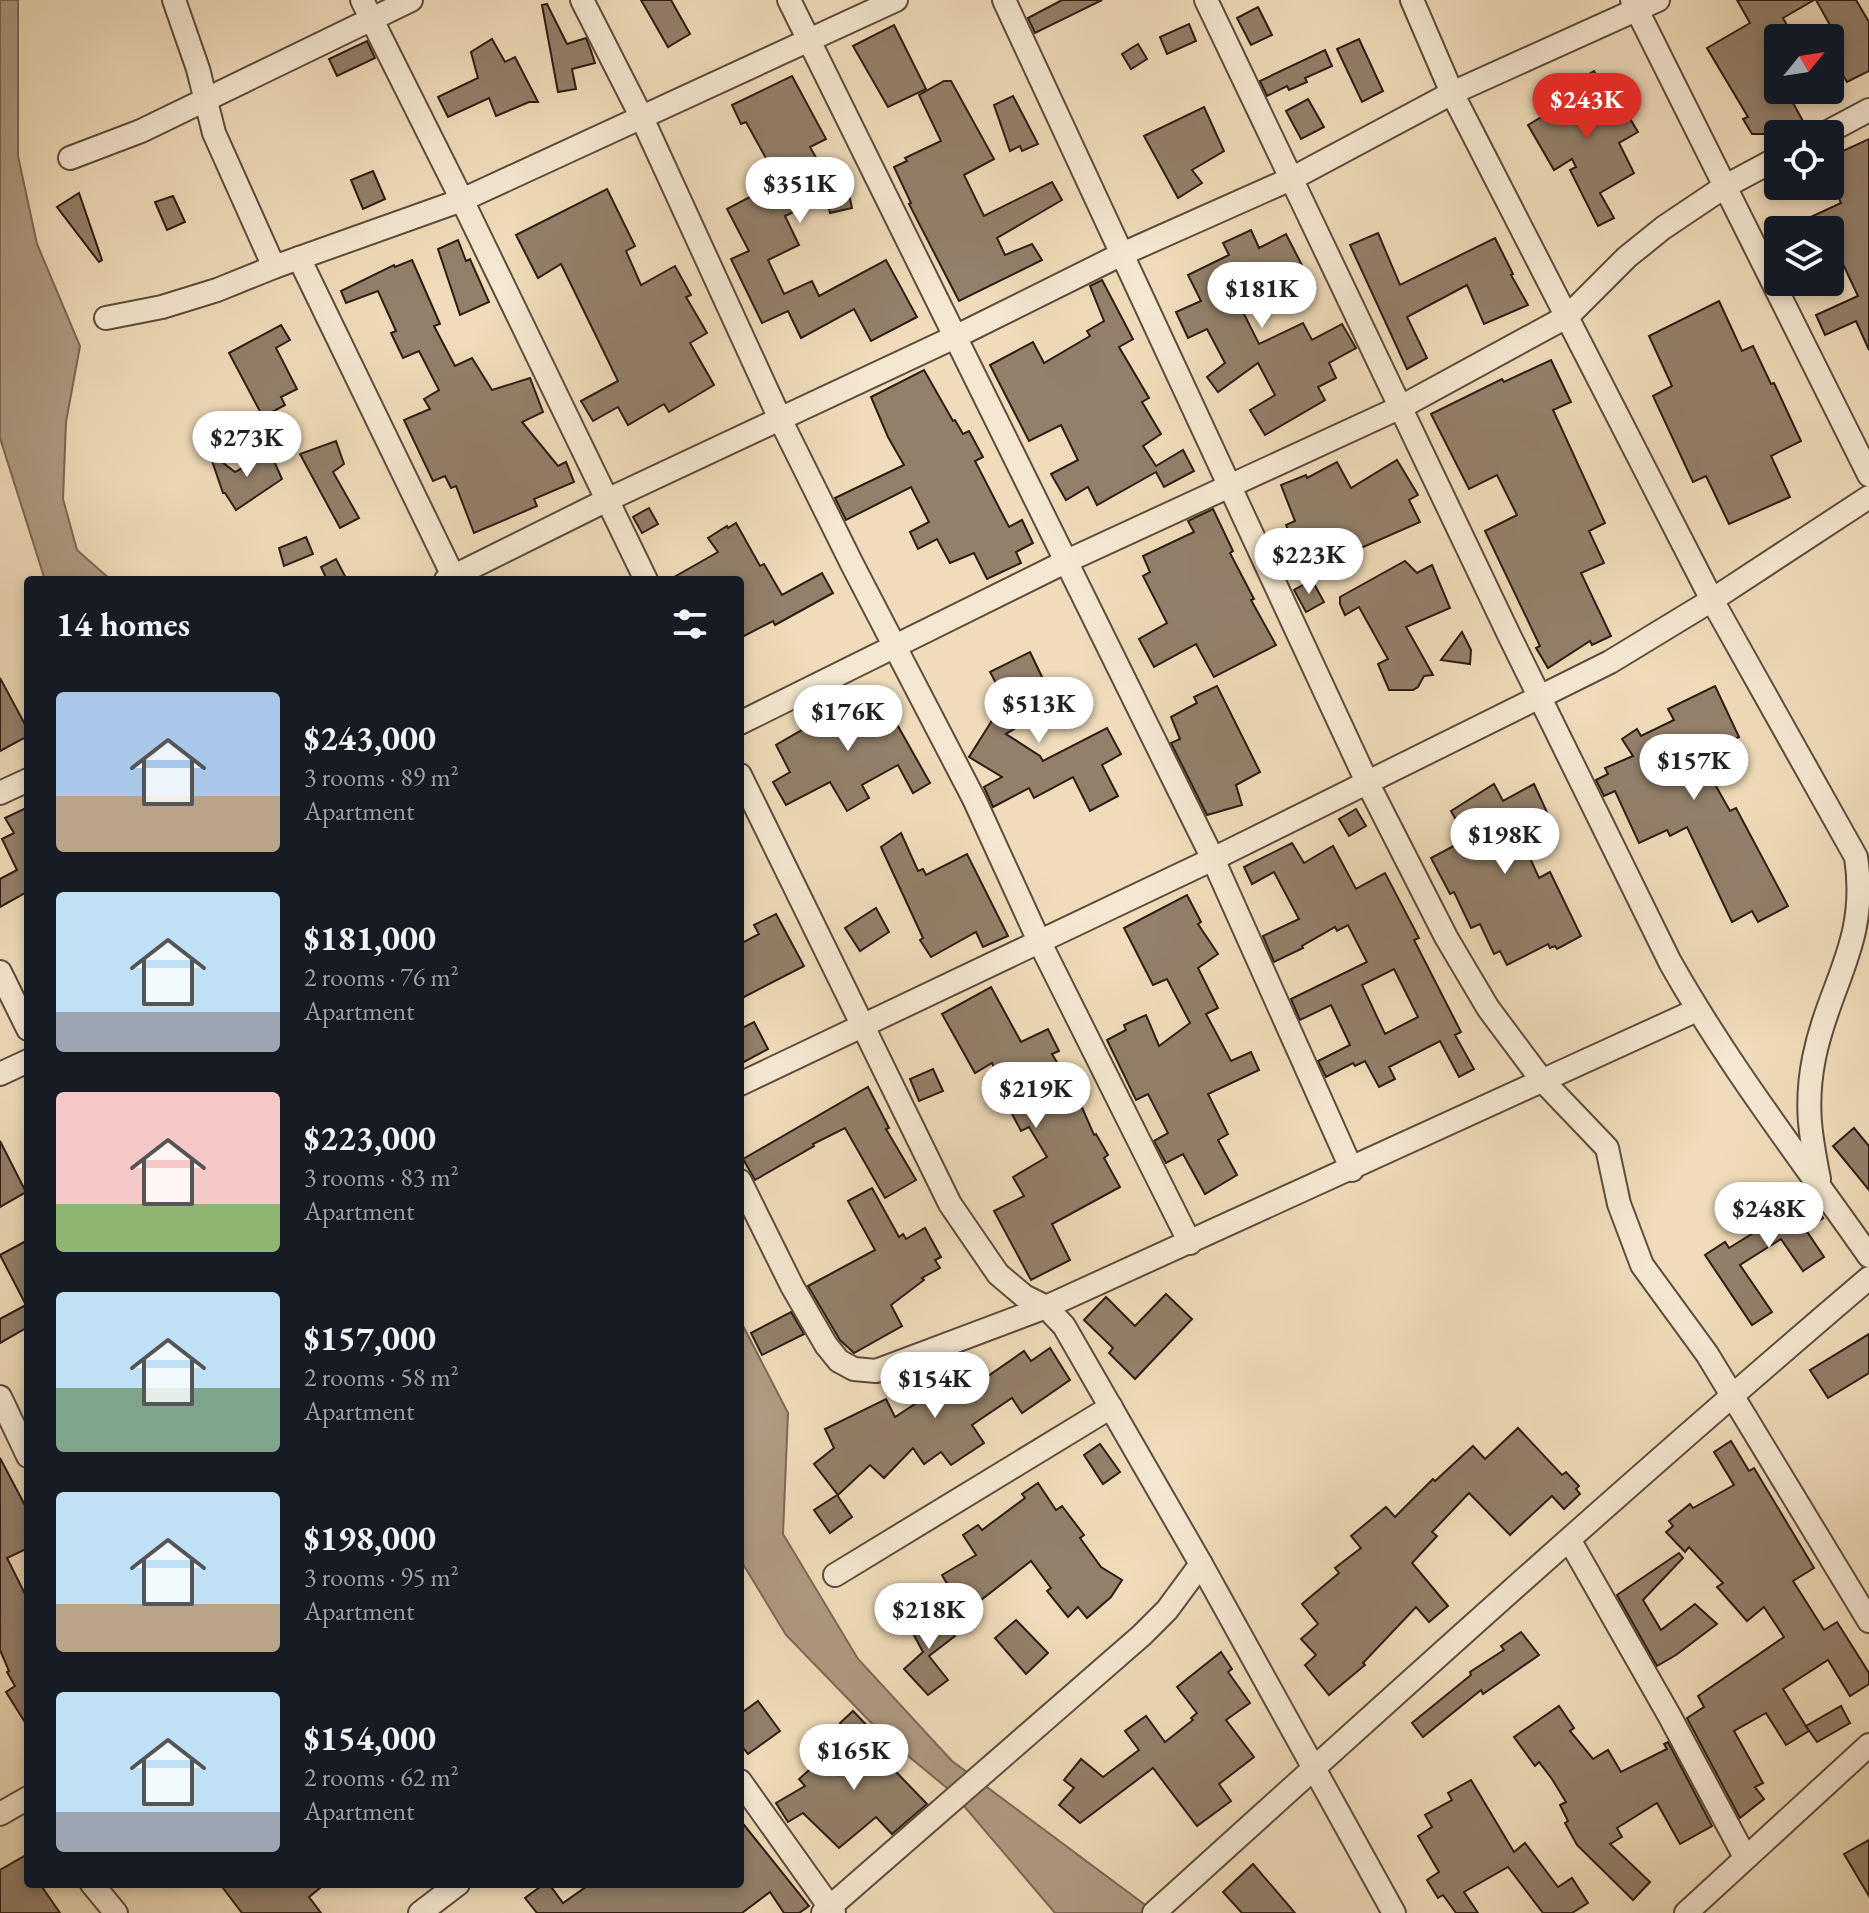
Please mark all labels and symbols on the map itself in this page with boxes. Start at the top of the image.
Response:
north arrow [1764,24,1844,104]
pin: $243K [1531,73,1643,141]
pin: $351K [744,157,856,225]
pin: $181K [1206,262,1318,330]
pin: $273K [191,411,303,479]
pin: $223K [1253,528,1365,596]
pin: $513K [983,677,1095,745]
pin: $176K [792,685,904,753]
pin: $157K [1638,734,1750,802]
pin: $198K [1449,808,1561,876]
pin: $219K [980,1062,1092,1130]
pin: $248K [1713,1182,1825,1250]
pin: $154K [879,1352,991,1420]
pin: $218K [873,1583,985,1651]
pin: $165K [798,1724,910,1792]

